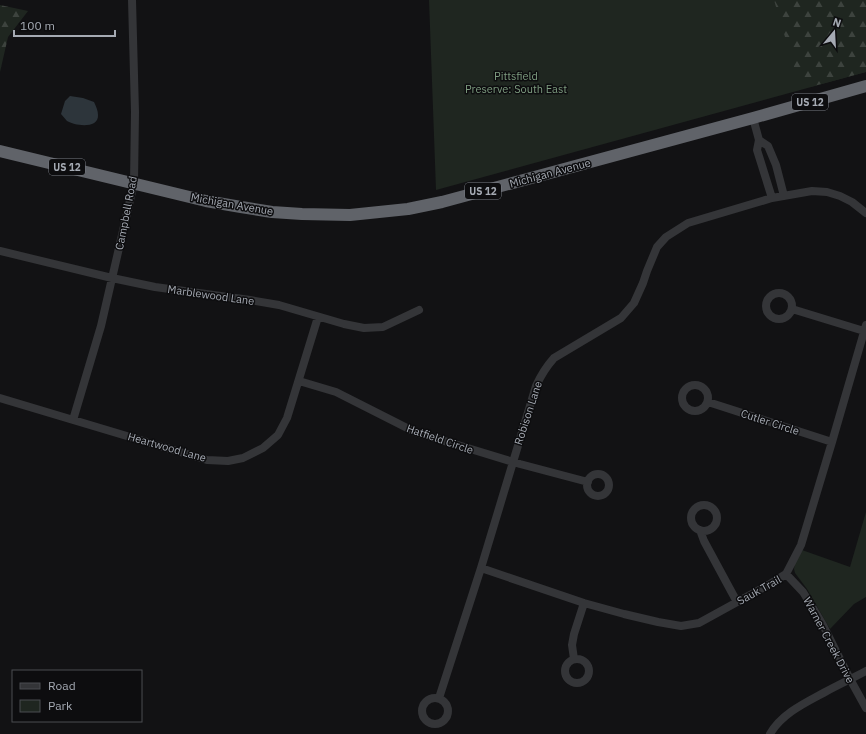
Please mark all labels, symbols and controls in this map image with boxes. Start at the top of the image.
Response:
scale bar [14,12,115,38]
north arrow [814,12,854,52]
text: N [831,15,843,30]
text: 100 m [20,18,55,33]
park label: Pittsfield Preserve: South East [465,69,567,96]
road number: US 12 [792,94,828,110]
street label: Michigan Avenue [508,155,592,191]
road number: US 12 [49,159,85,175]
street label: Campbell Road [112,175,140,251]
road number: US 12 [465,183,501,199]
street label: Michigan Avenue [190,190,274,218]
street label: Marblewood Lane [167,282,255,308]
street label: Robison Lane [511,379,545,447]
street label: Cutler Circle [739,406,801,438]
street label: Hatfield Circle [405,421,475,457]
street label: Heartwood Lane [126,429,208,465]
street label: Sauk Trail [734,572,784,608]
street label: Warner Creek Drive [800,595,858,685]
legend [12,670,142,722]
text: Road [48,678,76,693]
text: Park [48,698,73,713]

